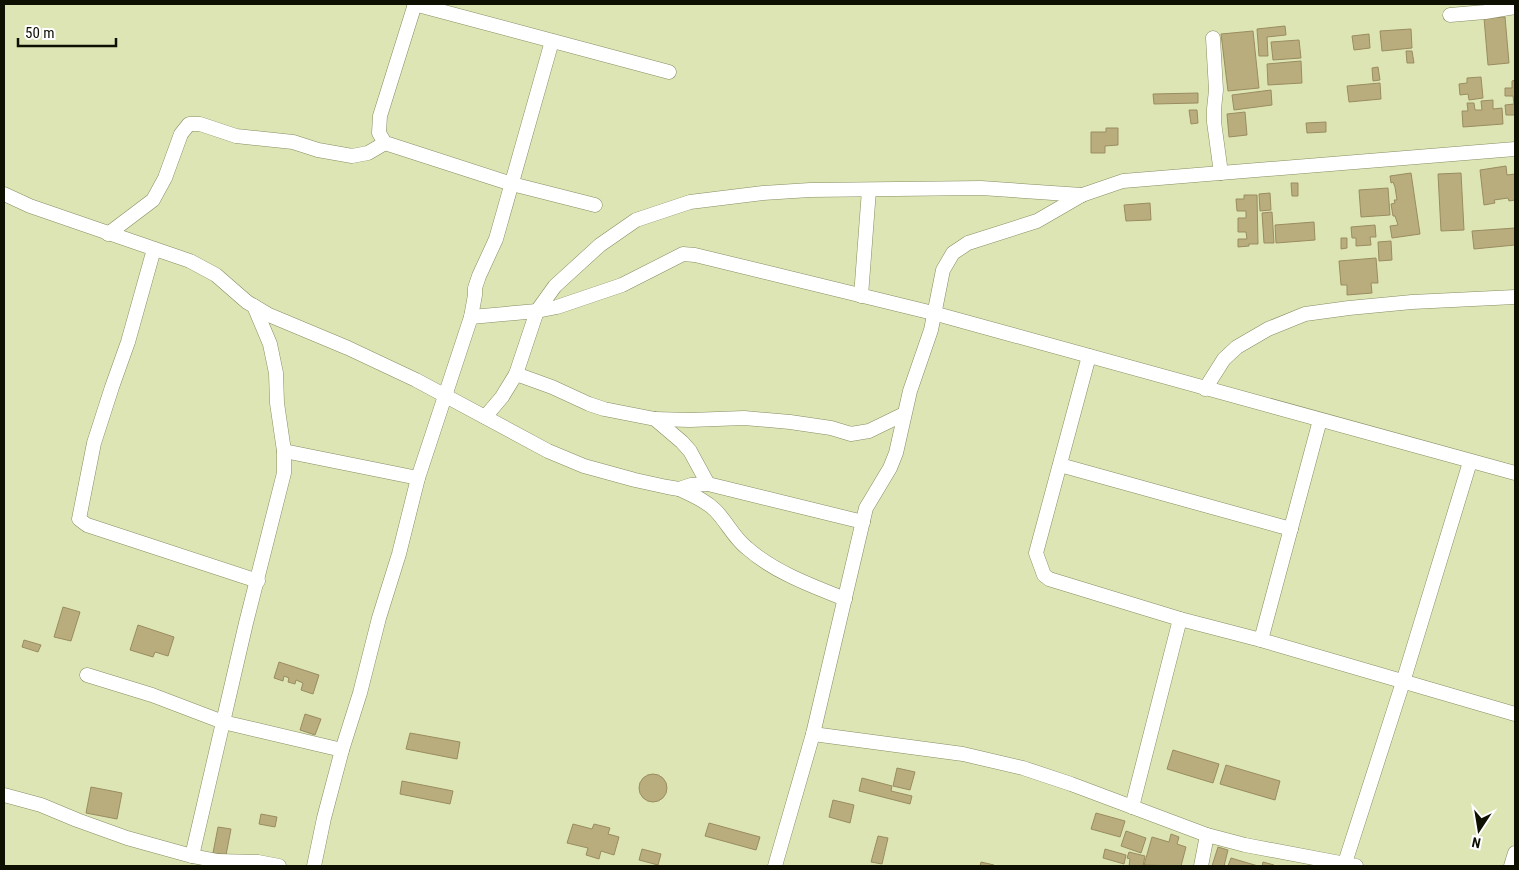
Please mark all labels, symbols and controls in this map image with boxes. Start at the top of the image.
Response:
scale bar [18,15,115,47]
text: 50 m [25,24,55,42]
north arrow [1454,805,1504,855]
text: N [1470,834,1482,851]

